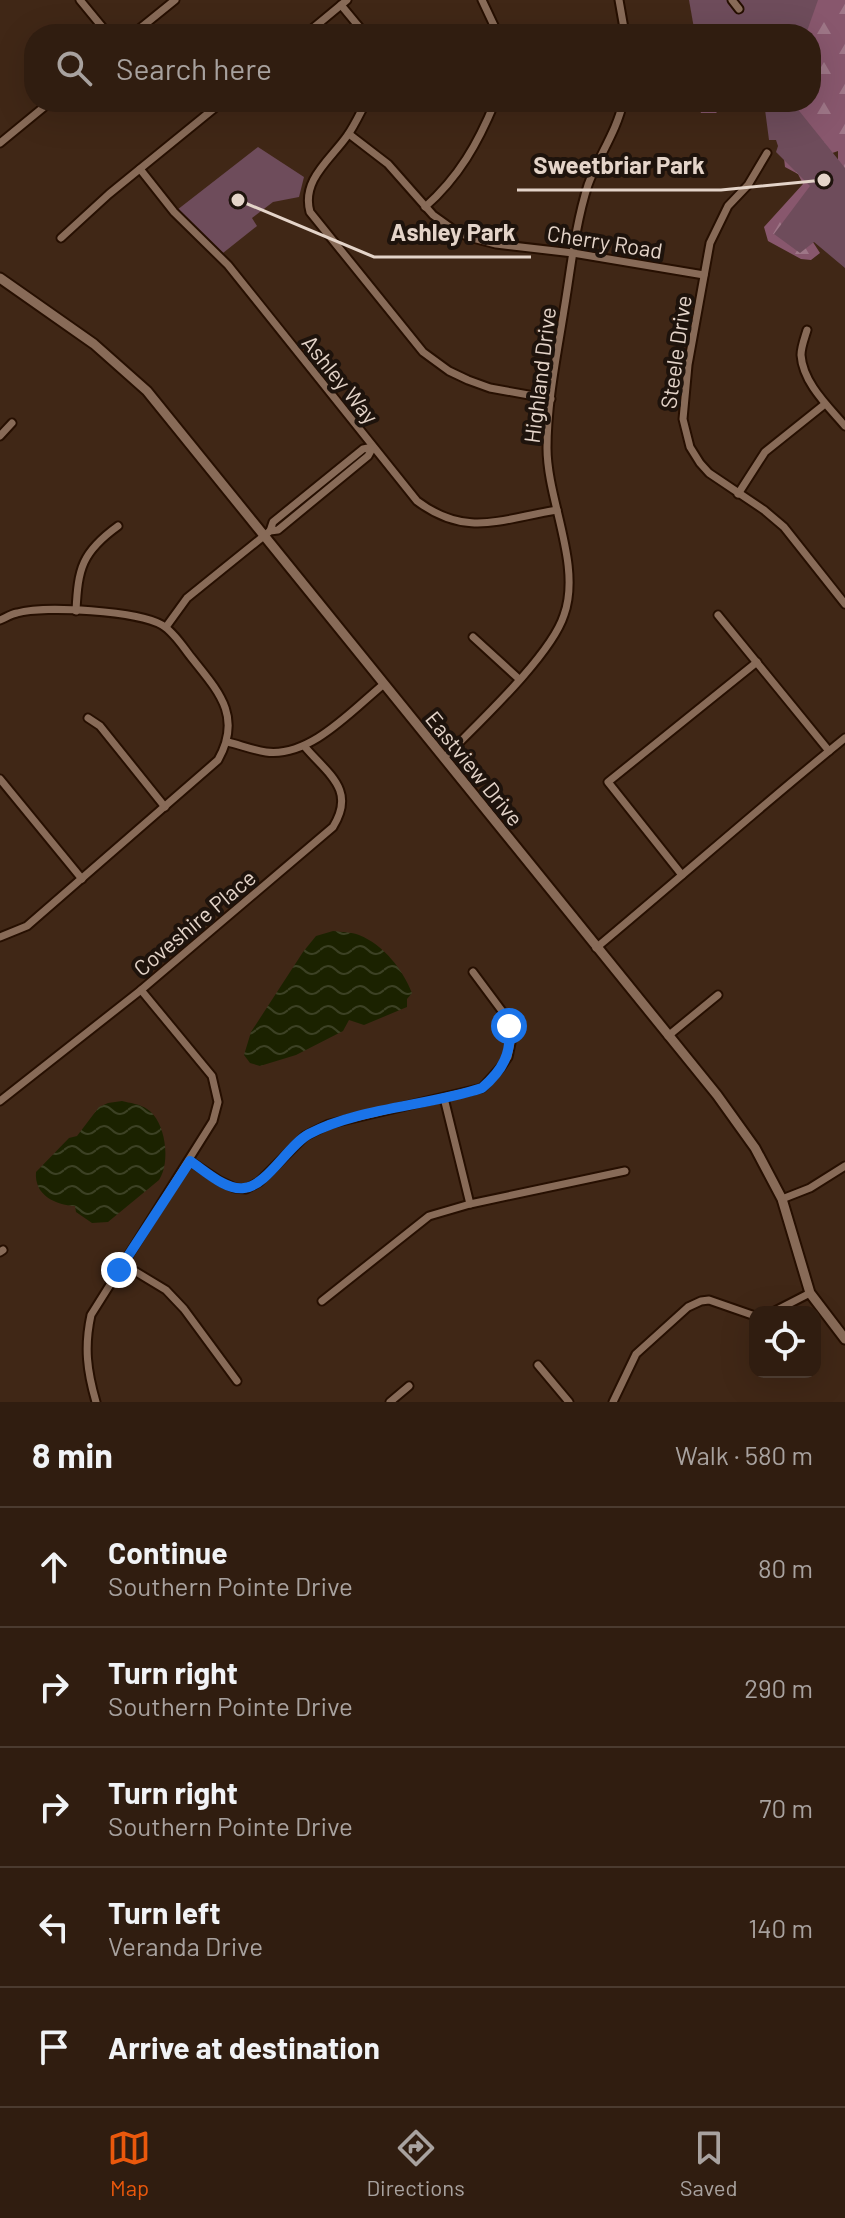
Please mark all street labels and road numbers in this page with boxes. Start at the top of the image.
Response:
street label: Cherry Road [545,219,665,263]
street label: Steele Drive [654,294,696,410]
street label: Highland Drive [518,305,560,445]
street label: Ashley Way [297,329,385,429]
street label: Eastview Drive [421,705,529,831]
street label: Coveshire Place [128,864,260,980]

